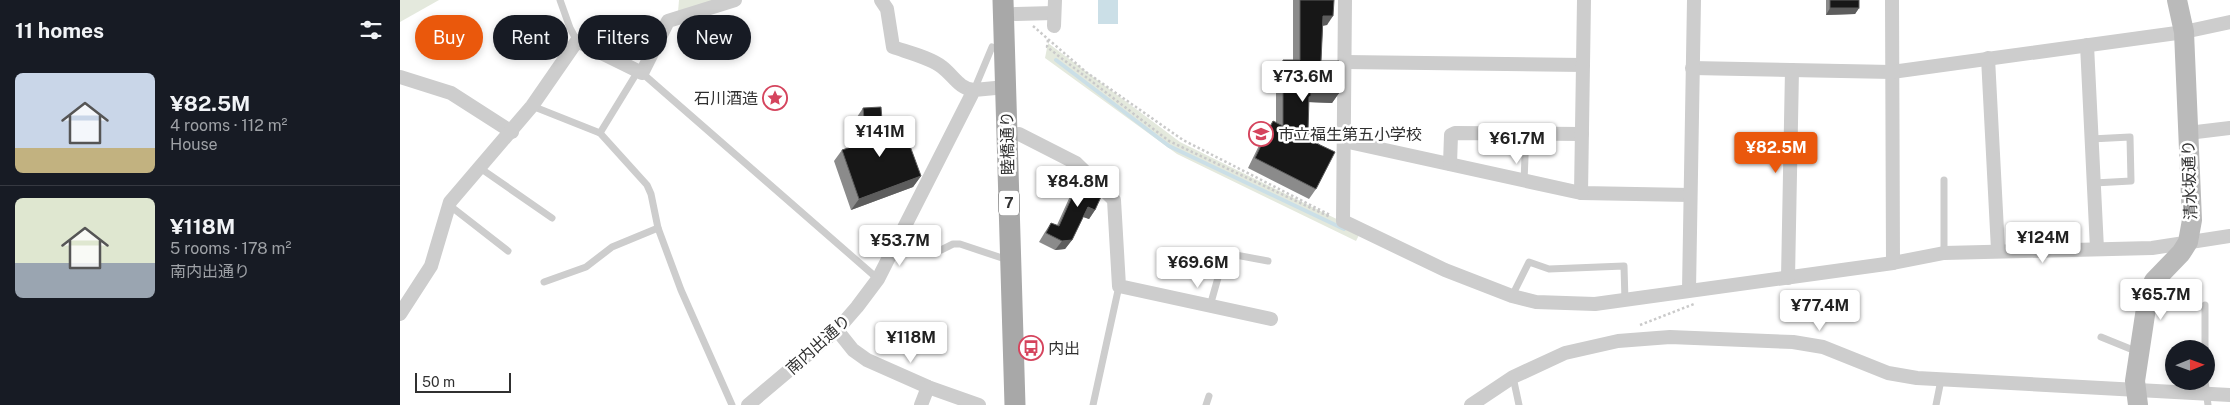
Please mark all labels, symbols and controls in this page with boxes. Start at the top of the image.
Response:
chip: Buy [415,15,483,60]
chip: Rent [493,15,568,60]
chip: Filters [578,15,667,60]
chip: New [677,15,751,60]
icon: filters [357,16,385,44]
text: 11 homes [15,18,104,43]
pin: ¥73.6M [1262,61,1344,103]
text: ¥73.6M [1273,67,1333,86]
place icon: 石川酒造 [762,85,788,111]
place label: 石川酒造 [694,89,758,108]
text: ¥82.5M [170,91,250,116]
icon: home [55,93,115,153]
street label: 睦橋通り [997,111,1018,175]
text: 4 rooms · 112 m² [170,116,287,135]
pin: ¥141M [845,116,915,158]
school or university icon: 市立福生第五小学校 [1248,121,1274,147]
text: ¥141M [855,122,905,141]
pin: ¥61.7M [1476,122,1558,165]
place label: 市立福生第五小学校 [1278,125,1422,144]
text: ¥61.7M [1489,129,1545,148]
pin: ¥82.5M [1735,132,1817,174]
text: House [170,135,218,154]
text: ¥82.5M [1745,138,1807,157]
street label: 清水坂通り [2179,140,2200,220]
pin: ¥84.8M [1037,166,1119,208]
text: ¥84.8M [1047,172,1109,191]
road number: 7 [999,190,1019,216]
text: ¥118M [170,214,235,239]
icon: home [55,218,115,278]
pin: ¥124M [2008,222,2078,264]
pin: ¥53.7M [859,224,941,267]
text: ¥124M [2017,228,2069,247]
text: ¥53.7M [870,231,930,250]
text: 5 rooms · 178 m² [170,239,291,258]
pin: ¥69.6M [1157,246,1239,289]
text: ¥69.6M [1167,253,1229,272]
text: 南内出通り [170,262,250,281]
pin: ¥65.7M [2120,278,2202,321]
text: ¥65.7M [2131,285,2191,304]
pin: ¥77.4M [1779,290,1861,332]
text: ¥77.4M [1791,296,1849,315]
street label: 南内出通り [782,311,854,378]
pin: ¥118M [876,322,946,364]
text: ¥118M [886,328,936,347]
bus stop icon: 内出 [1018,335,1044,361]
place label: 内出 [1048,339,1080,358]
north arrow [2165,340,2215,390]
map controls [2165,340,2215,390]
scale bar [415,370,511,393]
text: 50 m [422,374,455,390]

